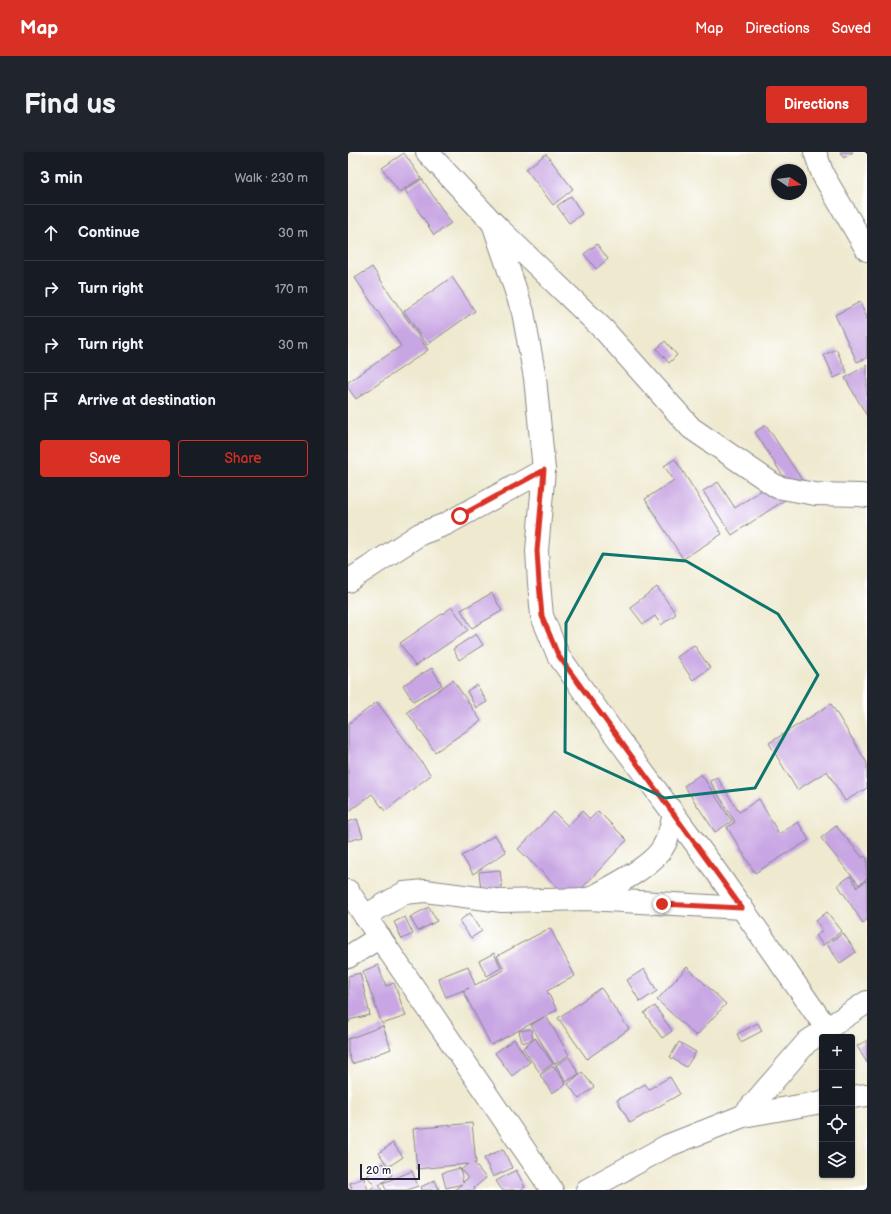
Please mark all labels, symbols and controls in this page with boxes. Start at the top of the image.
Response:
text: Map [20,17,58,40]
text: Map [695,20,723,37]
text: Directions [745,20,810,37]
text: Saved [832,20,871,37]
button: Directions [766,86,867,123]
text: Find us [24,88,116,121]
north arrow [771,164,807,200]
text: 3 min [40,168,83,188]
text: Walk · 230 m [234,170,308,186]
icon: ahead [40,222,62,244]
text: Continue [78,223,140,242]
text: 30 m [278,225,308,241]
icon: right [40,278,62,300]
text: Turn right [78,279,143,298]
text: 170 m [275,281,308,297]
icon: right [40,334,62,356]
text: Turn right [78,335,143,354]
text: 30 m [278,337,308,353]
icon: arrive [40,390,62,412]
text: Arrive at destination [78,391,216,410]
button: Save [40,440,170,477]
button: Share [178,440,308,477]
route start [451,507,469,525]
route end [653,895,671,913]
map controls [819,1034,855,1178]
button: + [819,1034,855,1070]
button: − [819,1070,855,1106]
button: locate [819,1106,855,1142]
button: layers [819,1142,855,1178]
scale bar [360,1162,420,1181]
text: 20 m [366,1164,391,1177]

